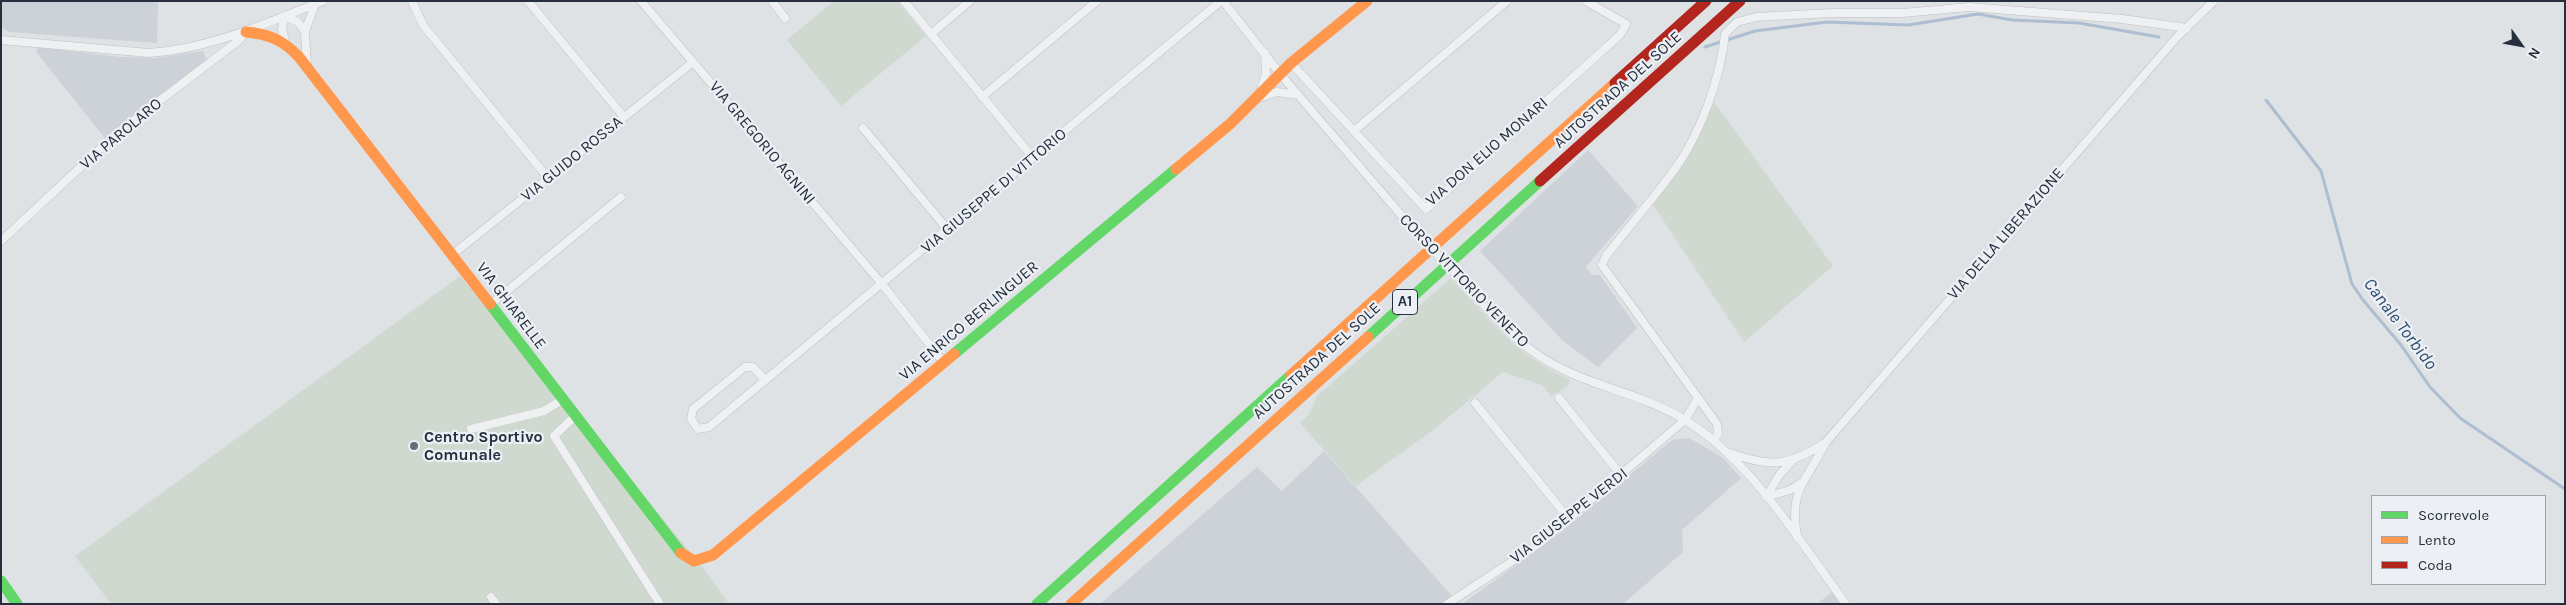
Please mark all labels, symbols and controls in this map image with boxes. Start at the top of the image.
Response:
north arrow [2496,20,2546,70]
street label: AUTOSTRADA DEL SOLE [1550,27,1686,153]
text: N [2524,44,2544,62]
street label: VIA GREGORIO AGNINI [705,77,819,209]
street label: VIA PAROLARO [76,94,166,174]
street label: VIA DON ELIO MONARI [1422,94,1552,210]
street label: VIA GUIDO ROSSA [517,112,627,206]
street label: VIA GIUSEPPE DI VITTORIO [917,124,1071,258]
street label: VIA DELLA LIBERAZIONE [1944,164,2068,304]
street label: CORSO VITTORIO VENETO [1395,210,1533,352]
street label: VIA ENRICO BERLINGUER [895,257,1043,385]
street label: VIA GHIARELLE [472,259,550,353]
water label: Canale Torbido [2359,274,2441,374]
road number: A1 [1392,290,1418,314]
street label: AUTOSTRADA DEL SOLE [1249,298,1385,424]
place label: Centro Sportivo Comunale [424,427,542,465]
marker: Centro Sportivo Comunale [408,440,420,452]
street label: VIA GIUSEPPE VERDI [1506,464,1632,568]
legend [2371,495,2546,585]
text: Scorrevole [2418,506,2489,524]
text: Lento [2418,531,2456,549]
text: Coda [2418,556,2453,574]

